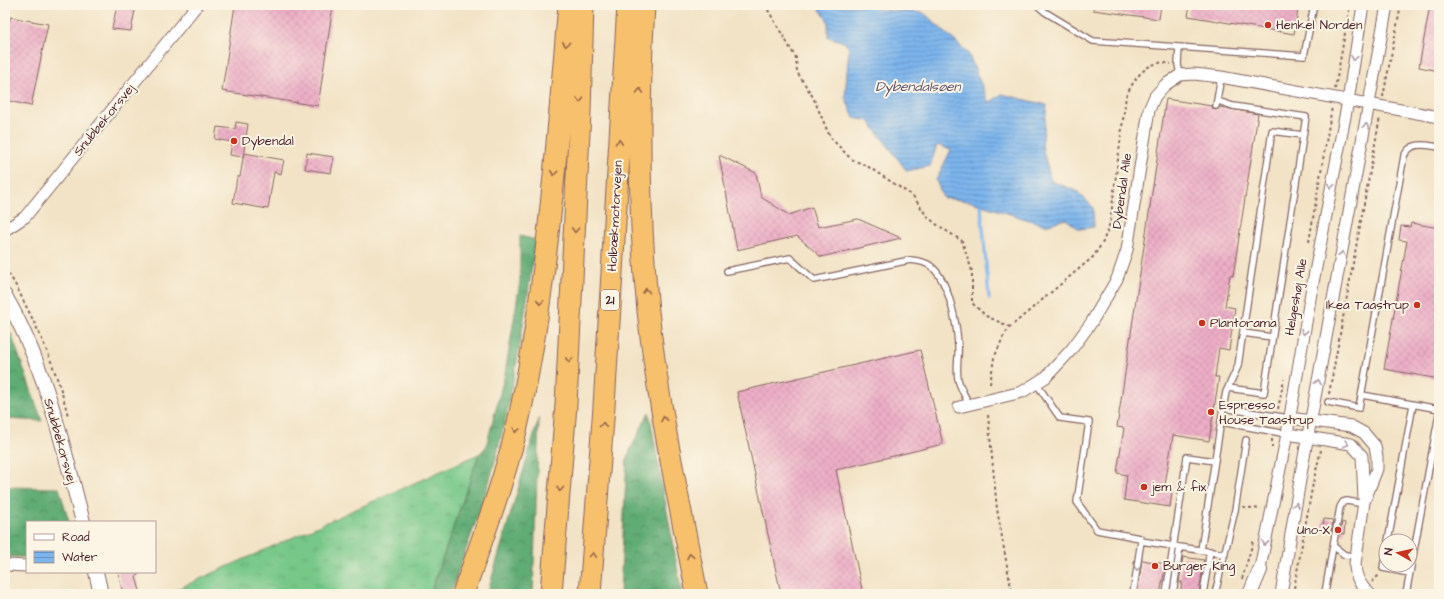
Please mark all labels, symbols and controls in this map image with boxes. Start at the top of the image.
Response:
place label: Henkel Norden [1276,16,1363,34]
marker: Henkel Norden [1263,20,1273,30]
one-way arrow [562,41,571,47]
one-way arrow [1350,55,1359,61]
water label: Dybendalsøen [875,77,962,97]
street label: Snubbekorsvej [69,80,139,160]
one-way arrow [636,88,645,94]
one-way arrow [576,97,585,103]
one-way arrow [1361,123,1370,129]
place label: Dybendal [242,132,294,151]
marker: Dybendal [229,136,239,146]
one-way arrow [614,139,623,145]
street label: Dybendal Alle [1108,152,1137,230]
street label: Holbækmotorvejen [603,159,627,272]
one-way arrow [550,170,559,176]
one-way arrow [1328,183,1336,189]
one-way arrow [570,227,579,233]
one-way arrow [1337,251,1346,257]
street label: Helgeshøj Alle [1280,257,1313,337]
one-way arrow [642,288,651,294]
road number: 21 [601,290,619,310]
place label: Ikea Taastrup [1326,296,1409,314]
one-way arrow [536,299,545,306]
marker: Ikea Taastrup [1412,300,1422,310]
place label: Plantorama [1210,314,1277,332]
marker: Plantorama [1197,318,1207,328]
one-way arrow [1300,329,1309,335]
one-way arrow [564,357,573,363]
one-way arrow [1314,379,1322,385]
street label: Snubbekorsvej [39,396,81,487]
place label: Espresso House Taastrup [1219,396,1314,429]
marker: Espresso House Taastrup [1206,407,1216,417]
one-way arrow [660,416,669,423]
one-way arrow [598,422,607,428]
one-way arrow [512,427,520,433]
one-way arrow [1343,439,1350,448]
place label: jem & fix [1150,478,1207,496]
marker: jem & fix [1139,482,1149,492]
one-way arrow [555,486,564,492]
one-way arrow [1291,502,1300,508]
legend [26,521,156,573]
place label: Uno-X [1297,521,1330,539]
marker: Uno-X [1333,525,1343,535]
text: Road [62,529,90,546]
north arrow [1378,533,1418,573]
one-way arrow [1261,540,1270,546]
text: N [1381,547,1397,556]
text: Water [62,549,98,566]
one-way arrow [589,552,598,558]
one-way arrow [686,553,695,559]
place label: Burger King [1163,557,1235,576]
marker: Burger King [1150,561,1160,571]
one-way arrow [1133,565,1142,571]

